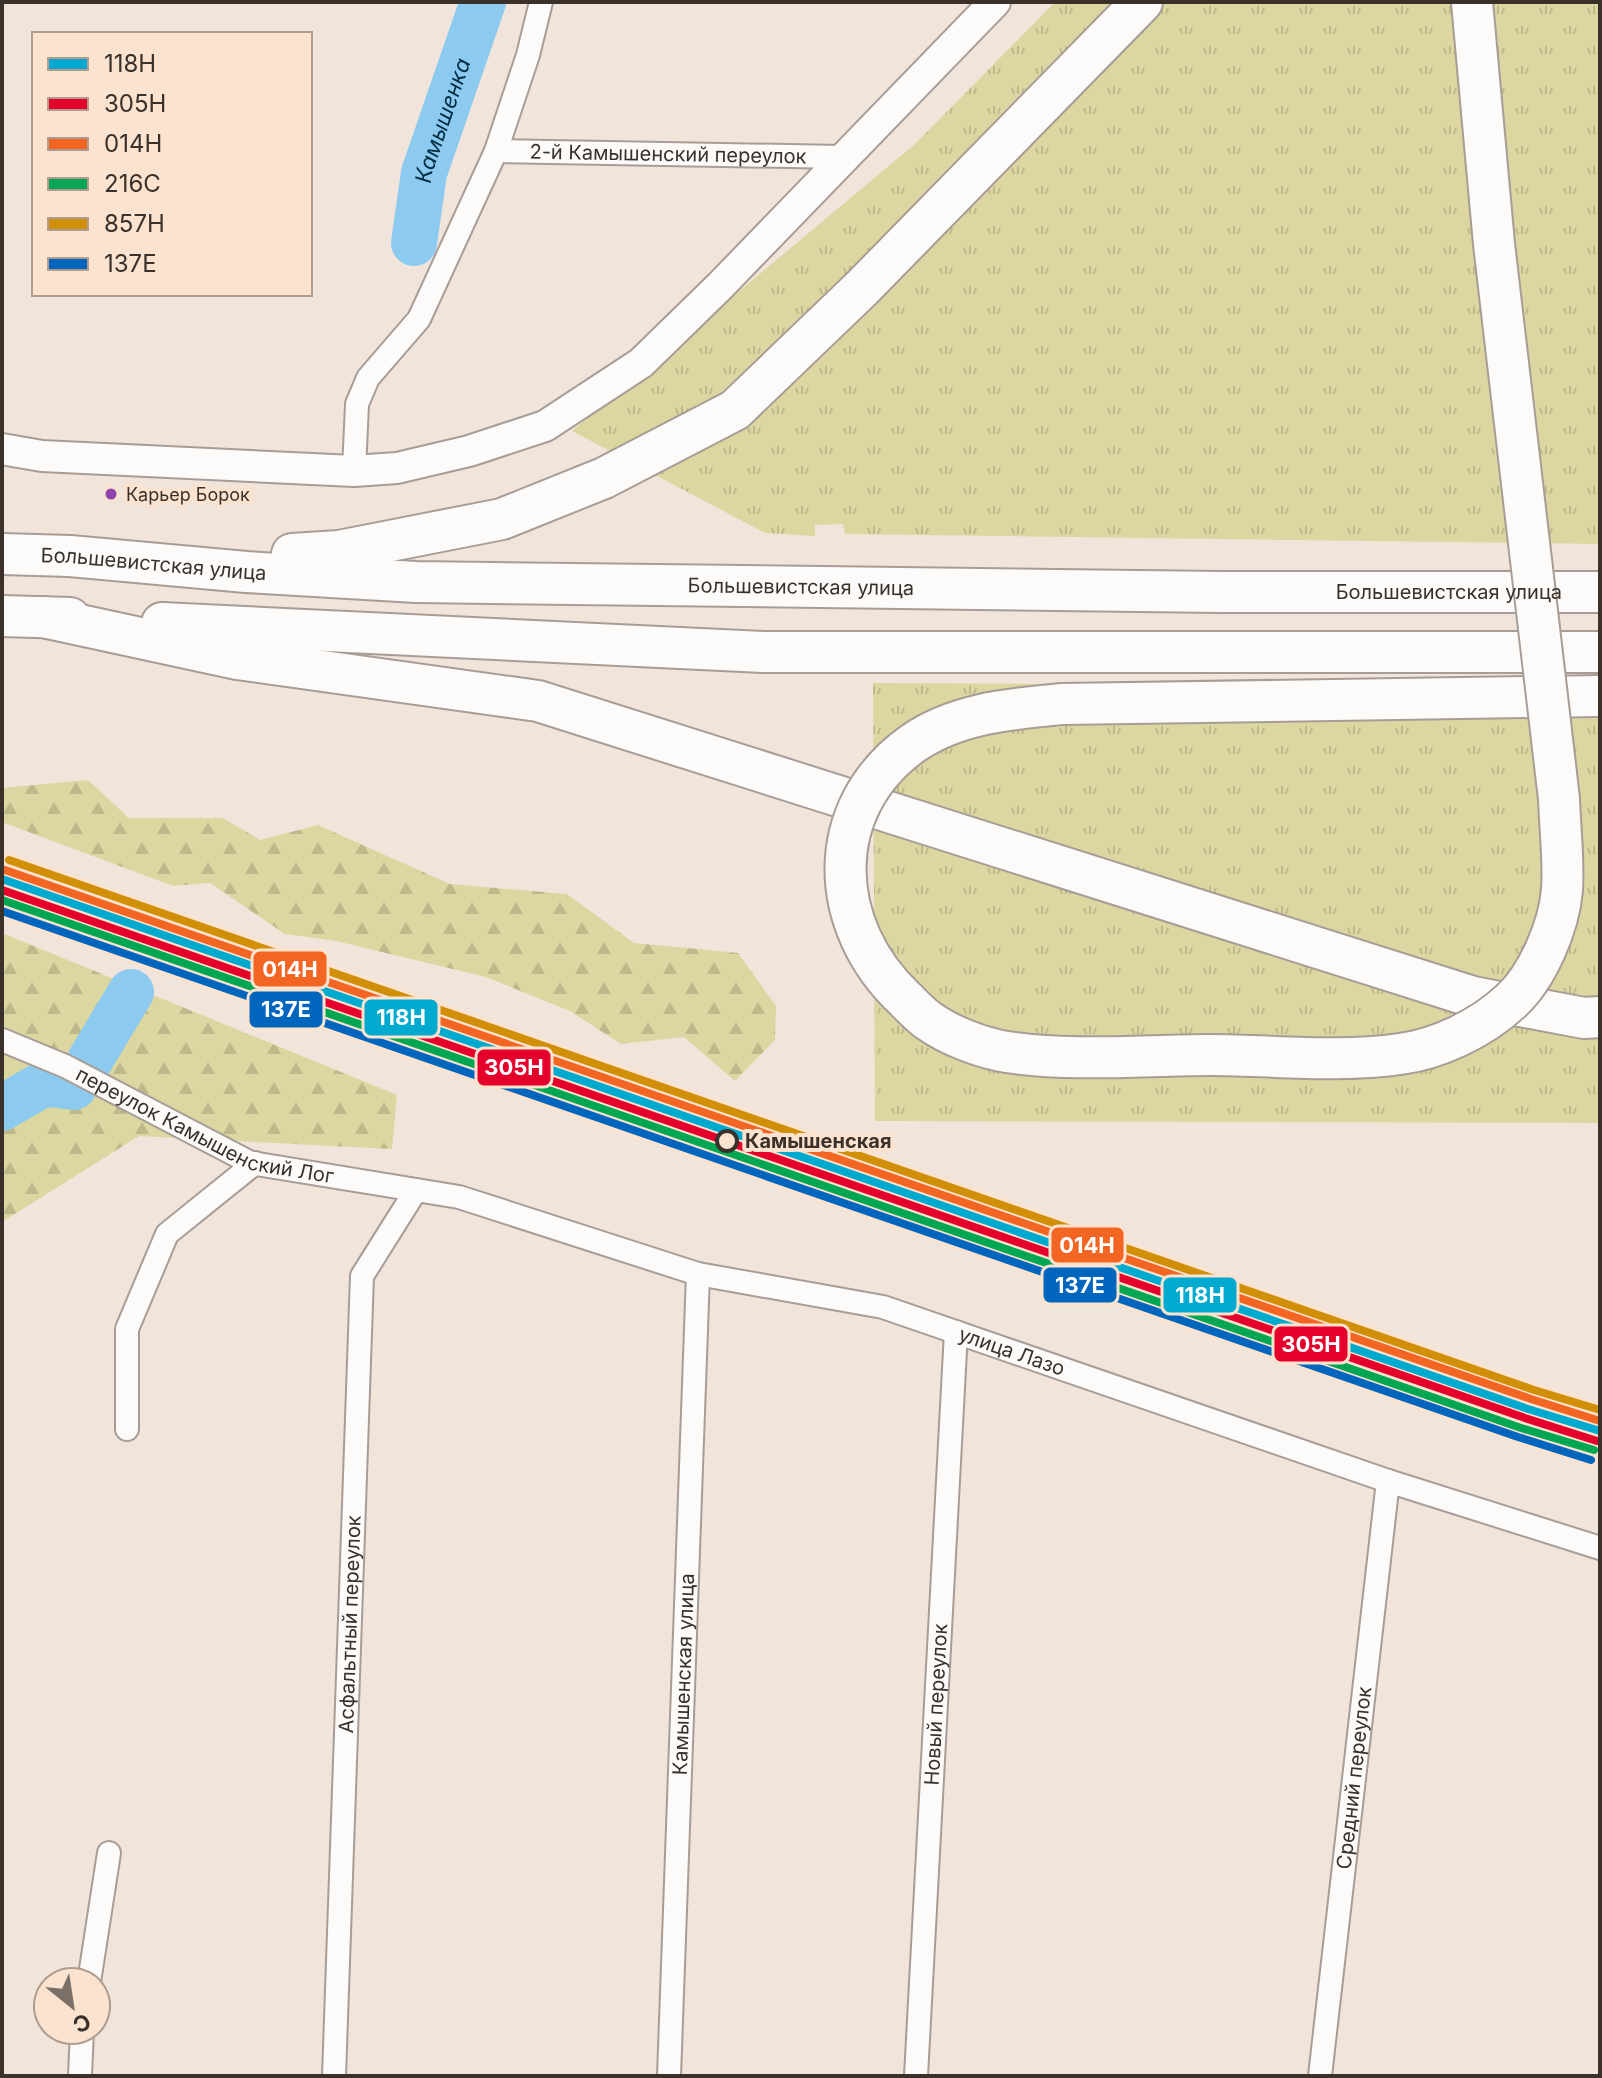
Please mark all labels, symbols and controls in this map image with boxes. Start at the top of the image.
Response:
legend [32,32,312,296]
text: 118Н [104,49,156,78]
water label: Камышенка [410,55,476,185]
text: 305Н [104,89,166,118]
text: 014Н [104,129,162,158]
street label: 2-й Камышенский переулок [529,140,807,168]
text: 216С [104,169,161,198]
text: 857Н [104,209,165,238]
text: 137Е [104,249,157,278]
place label: Карьер Борок [126,484,250,505]
marker: Карьер Борок [103,486,119,502]
street label: Большевистская улица [40,543,267,585]
street label: Большевистская улица [688,573,914,600]
street label: Большевистская улица [1336,580,1562,604]
line badge: 014Н [252,950,328,988]
text: 014Н [262,956,318,982]
line badge: 137Е [248,990,324,1029]
text: 137Е [261,996,311,1022]
line badge: 118Н [363,998,439,1037]
text: 118Н [376,1004,426,1030]
line badge: 305Н [476,1048,552,1087]
text: 305Н [484,1054,544,1080]
street label: переулок Камышенский Лог [72,1062,336,1188]
place label: Камышенская [745,1129,892,1153]
marker: Камышенская [716,1130,738,1152]
line badge: 014Н [1050,1226,1125,1264]
text: 014Н [1059,1232,1115,1258]
line badge: 137Е [1042,1266,1118,1304]
text: 137Е [1055,1272,1105,1298]
line badge: 118Н [1162,1276,1238,1314]
text: 118Н [1175,1282,1225,1308]
street label: улица Лазо [956,1322,1068,1381]
line badge: 305Н [1273,1325,1349,1363]
text: 305Н [1281,1331,1341,1357]
street label: Асфальтный переулок [334,1515,366,1734]
street label: Камышенская улица [668,1573,699,1776]
street label: Новый переулок [920,1623,952,1786]
street label: Средний переулок [1332,1685,1376,1871]
north arrow [32,1966,112,2046]
text: С [68,2008,96,2039]

